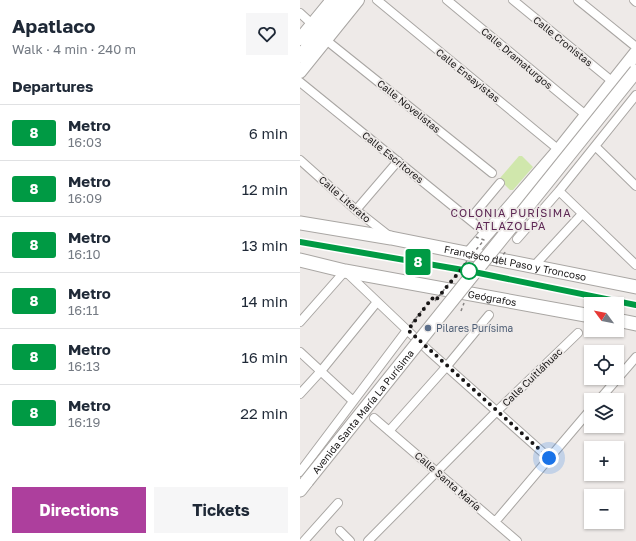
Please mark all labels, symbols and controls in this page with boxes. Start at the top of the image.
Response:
button: heart [246,13,288,55]
street label: Calle Cronistas [531,13,595,69]
text: Apatlaco [12,14,96,37]
street label: Calle Dramaturgos [479,25,555,91]
text: Walk · 4 min · 240 m [12,41,136,57]
street label: Calle Ensayistas [434,46,502,104]
text: Departures [12,77,93,95]
street label: Calle Novelistas [375,77,443,135]
text: Metro [68,116,111,134]
text: 8 [30,124,38,141]
text: 6 min [249,124,288,142]
street label: Calle Escritores [360,129,426,185]
text: 16:03 [68,134,102,150]
text: Metro [68,172,111,190]
street label: Calle Literato [317,173,373,225]
text: 8 [30,180,38,197]
text: 12 min [242,180,288,198]
text: 16:09 [68,190,102,206]
district label: COLONIA PURÍSIMA ATLAZOLPA [450,206,572,232]
text: Metro [68,228,111,246]
text: 8 [30,236,38,253]
text: 13 min [242,236,288,254]
street label: Francisco del Paso y Troncoso [443,243,587,283]
text: 16:10 [68,246,100,262]
line badge: 8 [405,249,431,275]
text: 8 [414,253,422,270]
unlabelled marker [460,262,478,280]
text: Metro [68,284,111,302]
street label: Geógrafos [467,288,518,308]
text: 8 [30,292,38,309]
text: 14 min [241,292,288,310]
north arrow [584,297,624,337]
map controls [584,297,624,529]
text: 16:11 [68,302,99,318]
place label: Pilares Purísima [436,322,513,334]
marker: Pilares Purísima [423,323,433,333]
text: Metro [68,340,111,358]
street label: Calle Cuitláhuac [500,345,565,409]
button: locate [584,345,624,385]
street label: Avenida Santa María La Purísima [309,347,416,476]
text: 8 [30,348,38,365]
text: 16 min [241,348,288,366]
text: 16:13 [68,358,100,374]
button: layers [584,393,624,433]
text: Metro [68,396,111,414]
text: 8 [30,404,38,421]
text: 22 min [240,404,288,422]
text: 16:19 [68,414,100,430]
button: + [584,441,624,481]
your location [539,448,559,468]
street label: Calle Santa María [412,449,484,513]
button: Directions [12,487,146,533]
button: Tickets [154,487,288,533]
button: − [584,489,624,529]

